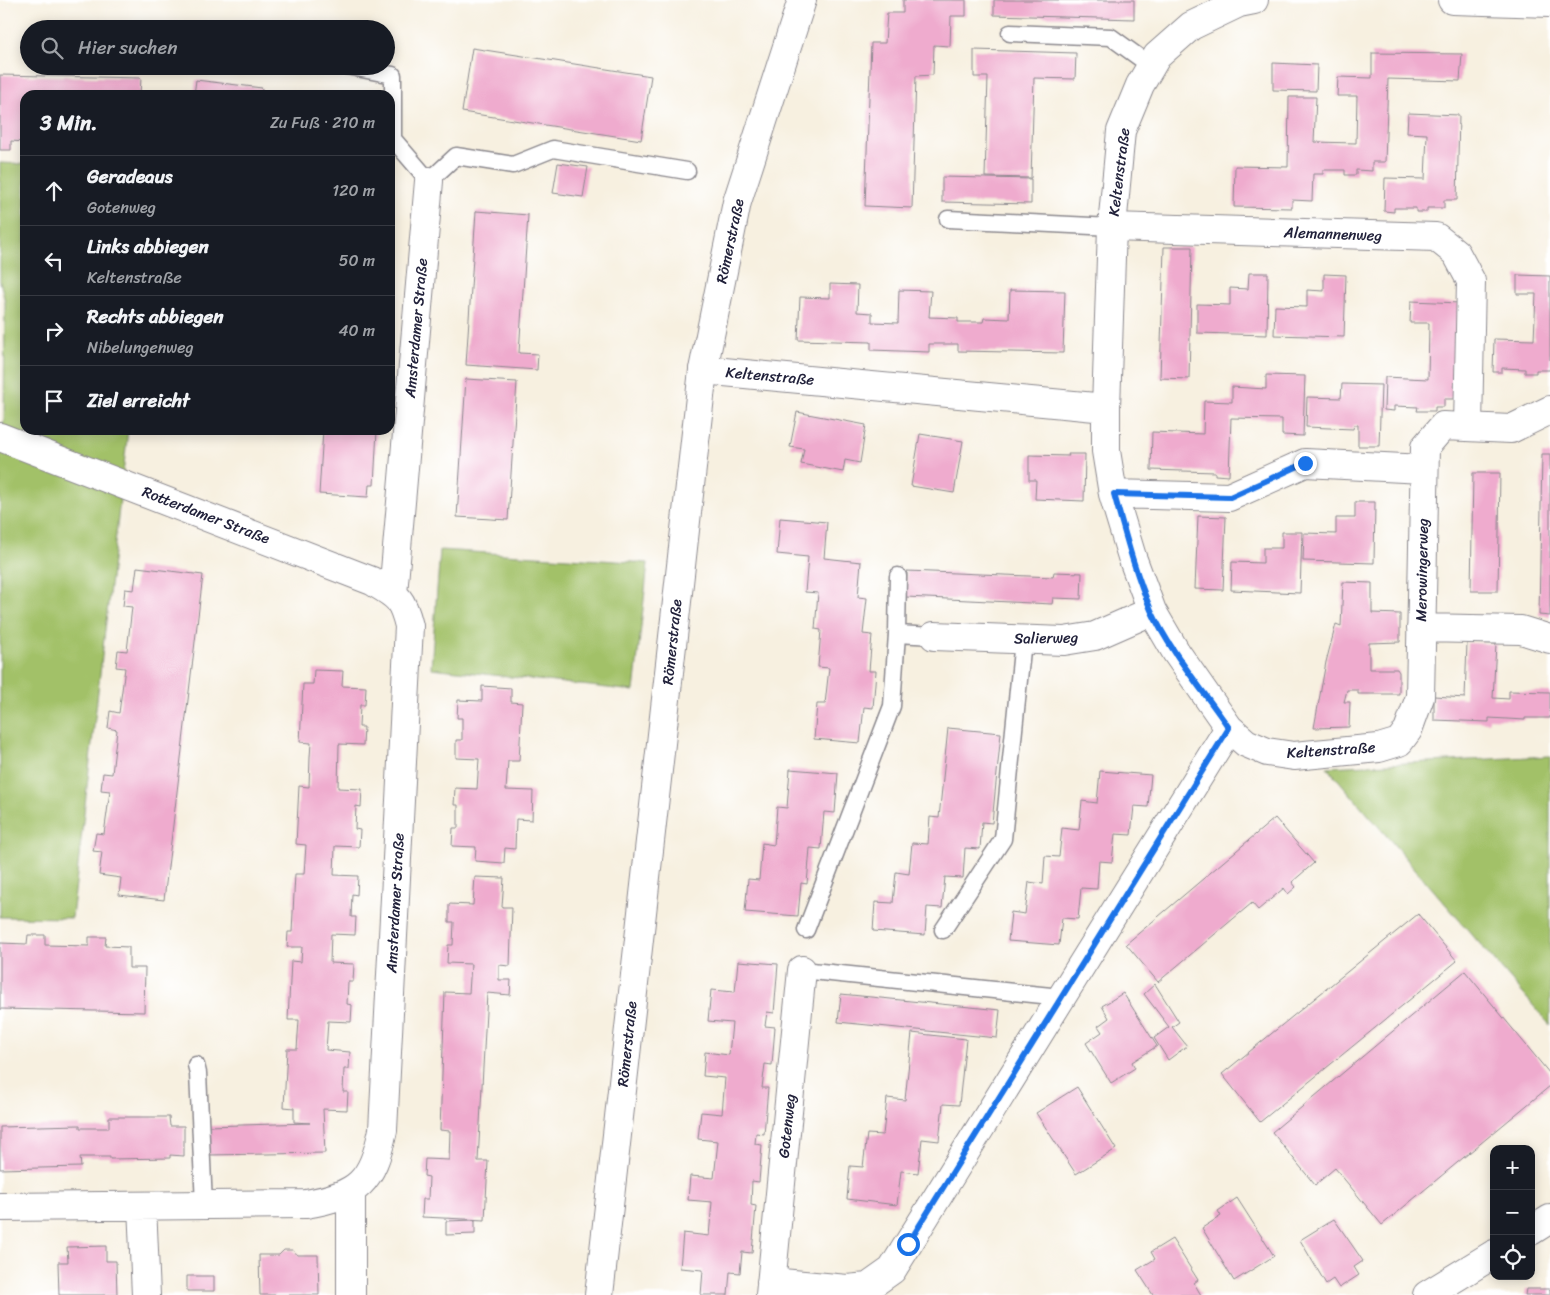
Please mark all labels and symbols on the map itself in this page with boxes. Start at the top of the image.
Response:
street label: Keltenstraße [1101,126,1137,218]
street label: Römerstraße [708,196,752,286]
street label: Alemannenweg [1283,219,1383,249]
street label: Amsterdamer Straße [397,257,435,400]
street label: Keltenstraße [725,359,816,393]
route end [1294,452,1317,475]
street label: Rotterdamer Straße [138,479,274,551]
street label: Merowingerweg [1408,518,1436,622]
street label: Römerstraße [655,598,689,686]
street label: Salierweg [1014,624,1079,652]
street label: Keltenstraße [1286,734,1376,766]
street label: Amsterdamer Straße [378,832,412,975]
street label: Römerstraße [610,1000,644,1088]
street label: Gotenweg [771,1092,803,1159]
route start [897,1233,920,1256]

